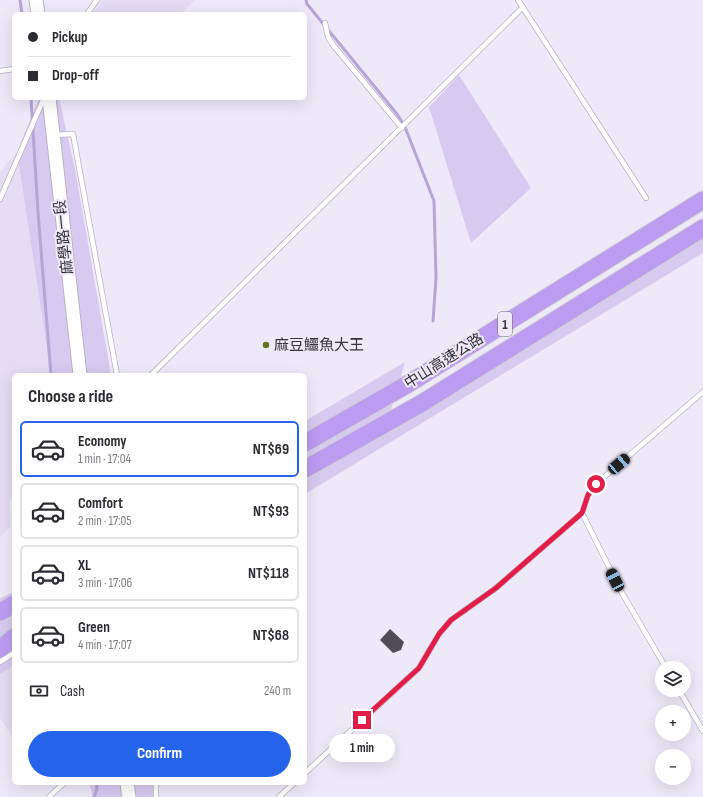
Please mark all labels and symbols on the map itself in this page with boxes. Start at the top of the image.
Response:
street label: 麻學路一段 [51,199,77,275]
road number: 1 [498,312,512,336]
street label: 中山高速公路 [401,329,487,393]
place label: 麻豆鱷魚大王 [274,336,364,355]
marker: 麻豆鱷魚大王 [261,340,271,350]
car [606,452,632,476]
route start [587,475,605,493]
car [604,567,626,593]
route end [353,711,371,729]
callout: 1 min [329,734,395,762]

